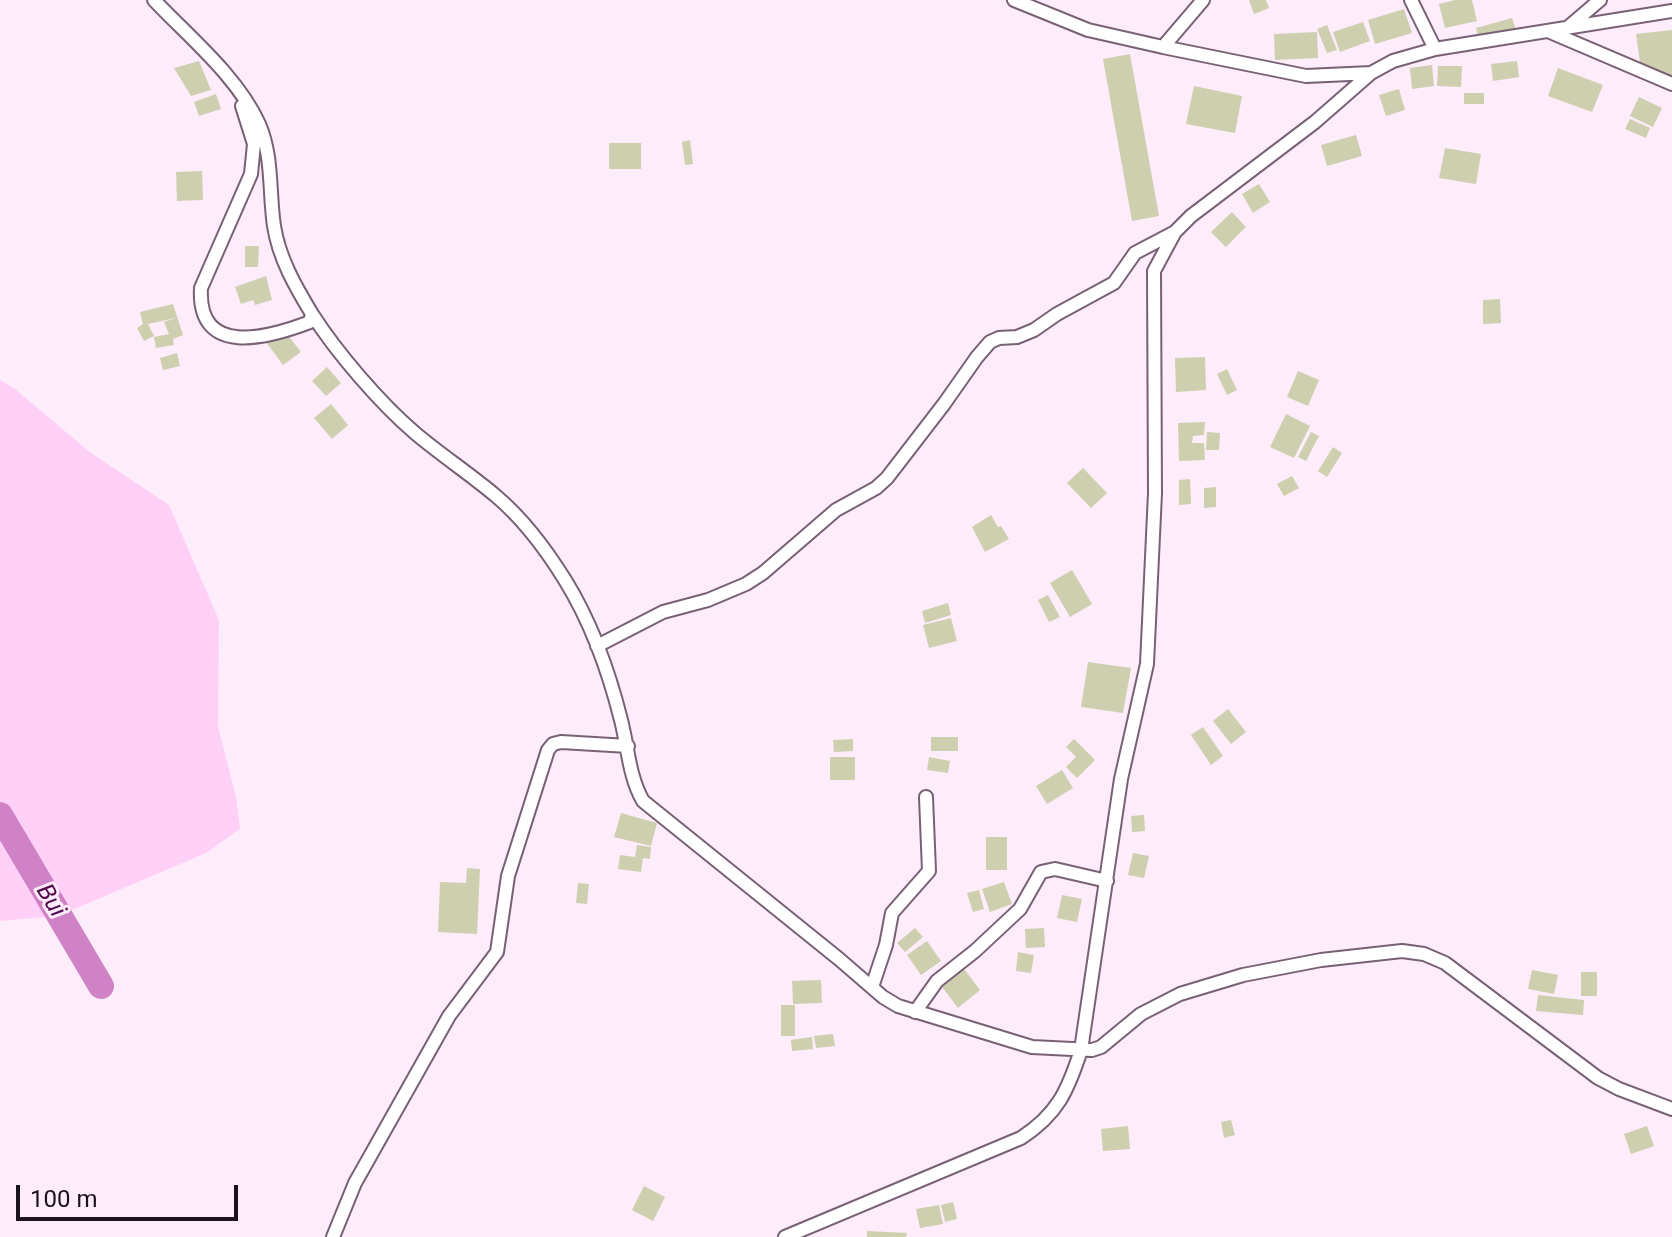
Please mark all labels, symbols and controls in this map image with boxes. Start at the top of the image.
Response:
water label: Bui [29,879,71,923]
scale bar [20,1169,242,1219]
text: 100 m [30,1185,97,1213]

